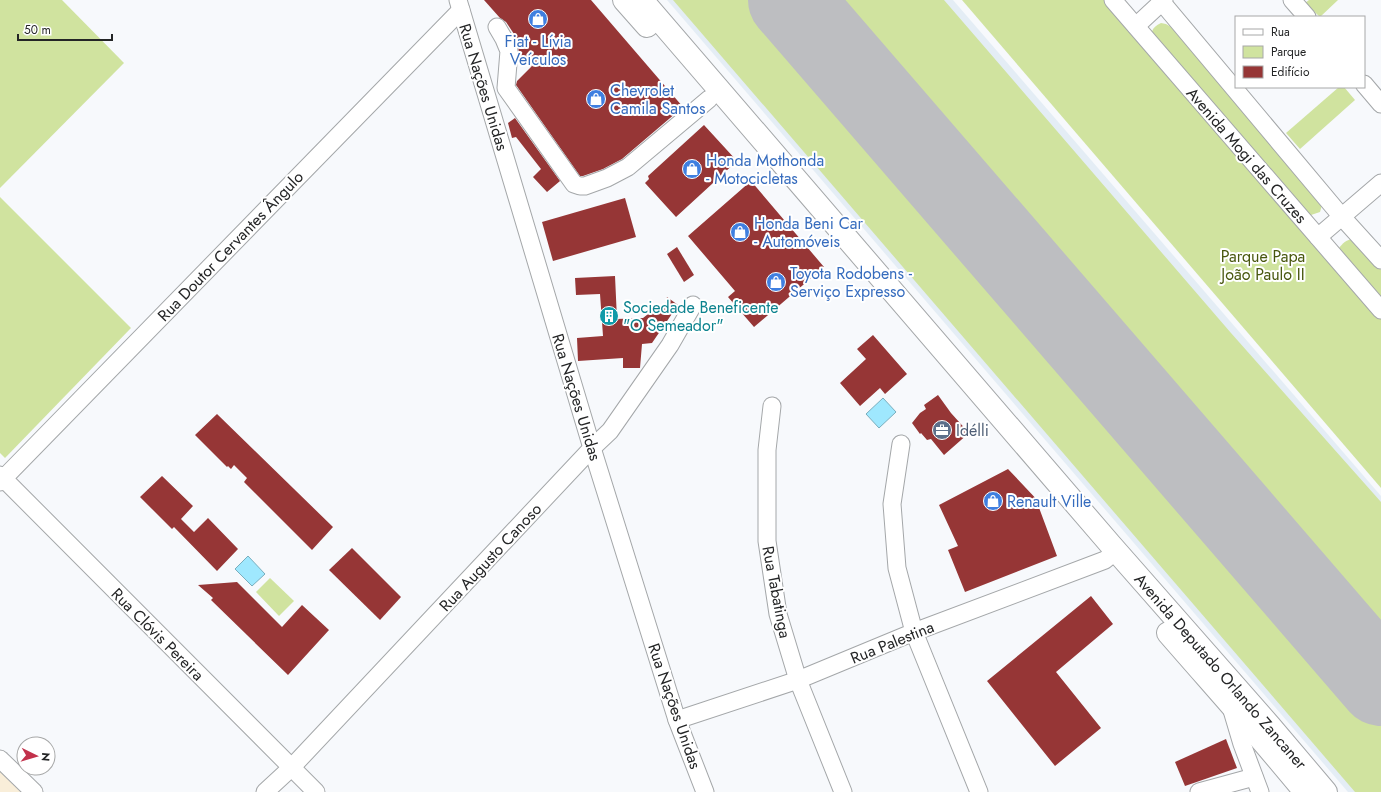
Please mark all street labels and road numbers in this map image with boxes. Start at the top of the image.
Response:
street label: Rua Nações Unidas [453,21,514,153]
street label: Avenida Mogi das Cruzes [1181,82,1312,228]
street label: Rua Doutor Cervantes Ângulo [152,166,309,327]
street label: Rua Nações Unidas [546,331,607,463]
street label: Rua Augusto Canoso [434,498,547,617]
street label: Rua Tabatinga [756,544,797,640]
street label: Avenida Deputado Orlando Zancaner [1129,568,1313,775]
street label: Rua Clóvis Pereira [106,583,209,686]
street label: Rua Palestina [847,615,937,670]
street label: Rua Nações Unidas [642,640,707,772]

